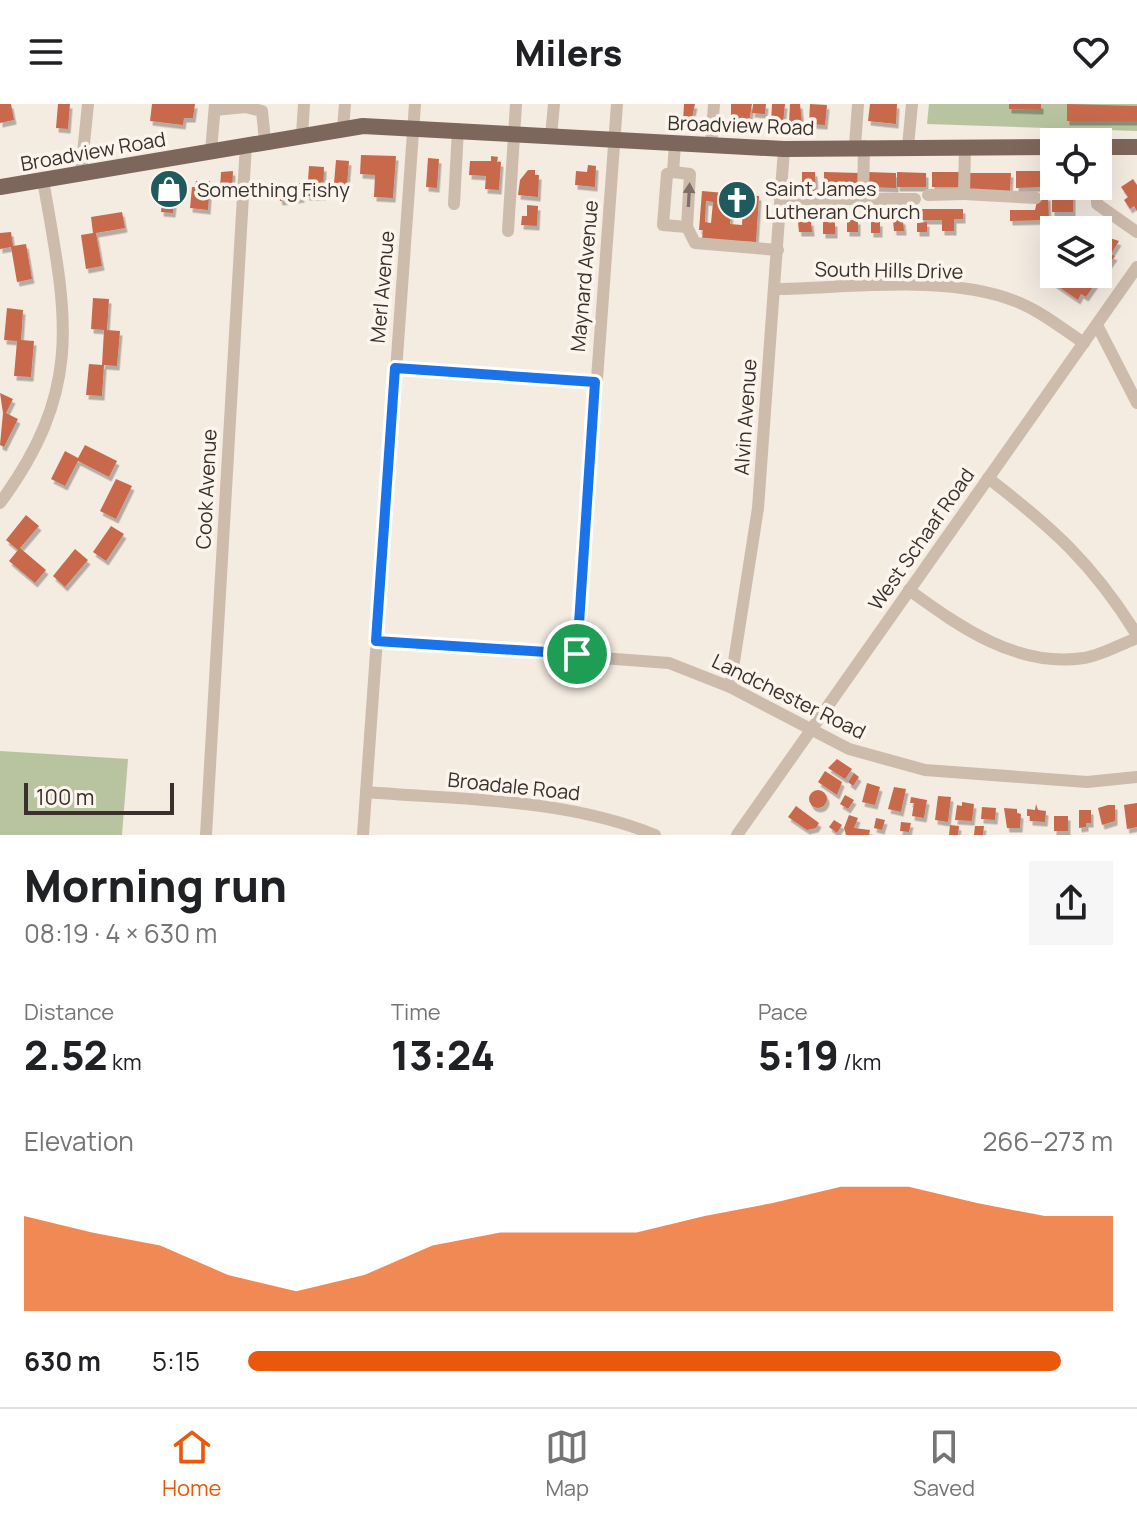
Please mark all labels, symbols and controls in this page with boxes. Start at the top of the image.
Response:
text: Milers [515,28,622,77]
icon: menu [24,30,68,74]
icon: heart [1069,30,1113,74]
street label: Broadview Road [667,109,815,141]
street label: Broadview Road [18,125,168,177]
map controls [1040,128,1112,288]
button: locate [1040,128,1112,200]
shop icon: Something Fishy [148,168,190,210]
place label: Saint James Lutheran Church [765,175,921,225]
place label: Something Fishy [197,176,350,203]
church icon: Saint James Lutheran Church [716,179,758,221]
one-way arrow [683,182,696,207]
street label: Maynard Avenue [564,199,604,353]
button: layers [1040,216,1112,288]
street label: Merl Avenue [364,230,400,344]
street label: South Hills Drive [814,255,964,285]
street label: Alvin Avenue [727,358,763,476]
street label: Cook Avenue [189,428,223,550]
street label: West Schaaf Road [862,463,980,615]
pin [543,620,611,688]
icon: arrive [555,632,599,676]
street label: Landchester Road [708,647,870,745]
street label: Broadale Road [446,766,582,806]
scale bar [24,779,174,815]
text: 100 m [36,782,94,812]
text: Morning run [24,855,287,915]
button: share [1029,861,1113,945]
text: 08:19 · 4 × 630 m [24,915,217,951]
text: Distance [24,997,114,1027]
text: Time [391,997,441,1027]
text: Pace [758,997,808,1027]
text: 2.52 [24,1027,108,1082]
text: 13:24 [391,1027,495,1082]
text: 5:19 [758,1027,839,1082]
text: km [108,1047,142,1077]
text: /km [839,1047,881,1077]
text: Elevation [24,1123,134,1159]
text: 266–273 m [982,1123,1113,1159]
text: 630 m [24,1343,101,1379]
text: 5:15 [152,1343,200,1379]
tab: Home [162,1425,221,1503]
tab: Map [545,1425,589,1503]
tab: Saved [913,1425,975,1503]

